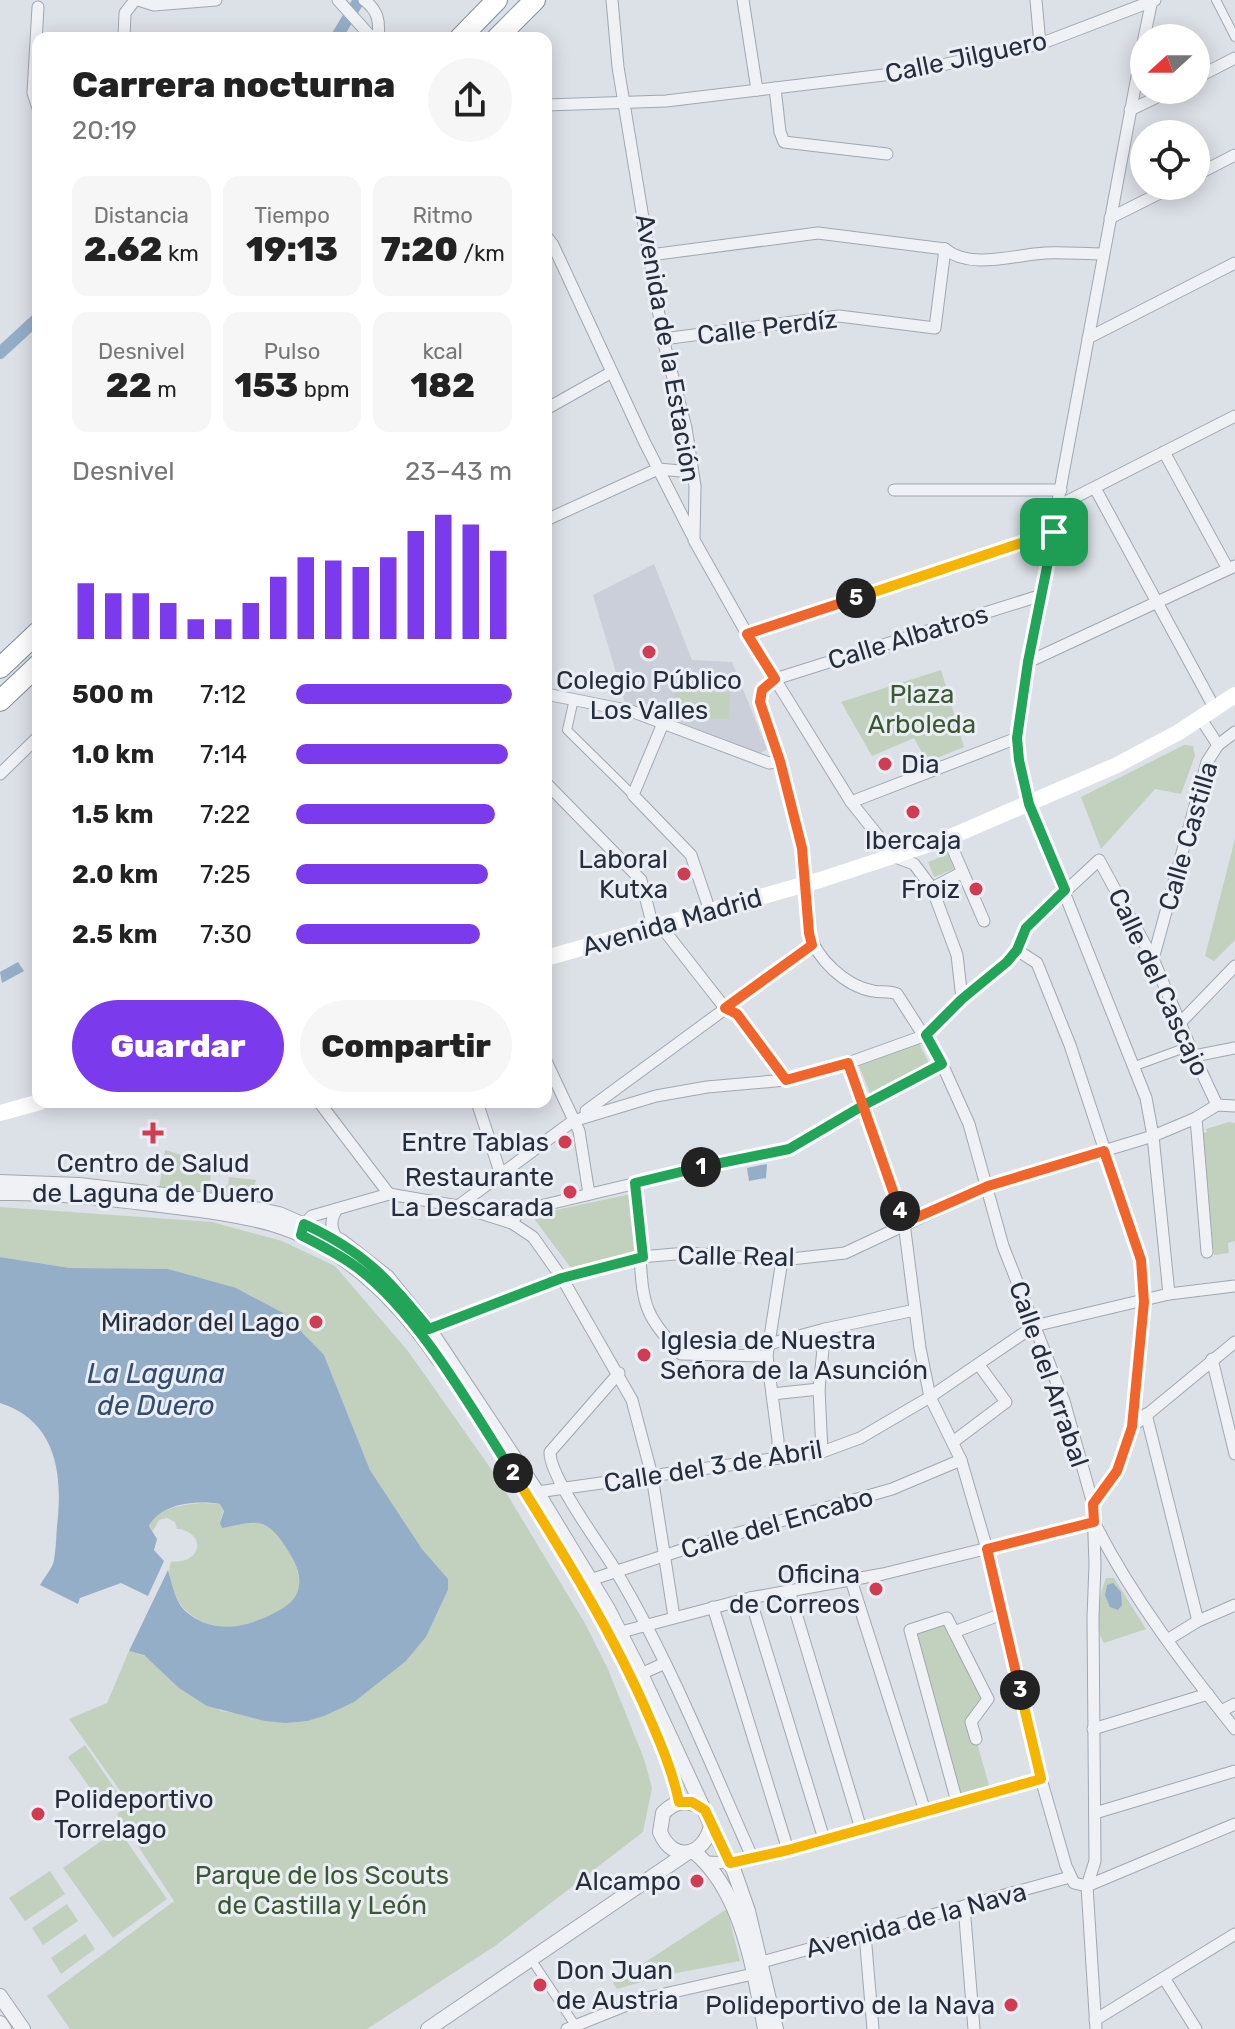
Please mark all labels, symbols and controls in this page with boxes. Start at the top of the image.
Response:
north arrow [1130,24,1210,104]
map controls [1130,24,1210,200]
street label: Calle Jilguero [882,25,1050,90]
button: share [428,58,512,142]
text: Carrera nocturna [72,63,395,106]
text: 20:19 [72,115,137,146]
button: locate [1130,120,1210,200]
text: Distancia [94,202,189,229]
text: Tiempo [254,202,330,229]
text: Ritmo [412,202,473,229]
street label: Avenida de la Estación [629,212,706,485]
text: 2.62 [84,229,163,270]
text: 19:13 [246,229,338,270]
text: 7:20 [380,229,458,270]
text: km [163,240,199,267]
text: /km [458,240,505,267]
street label: Calle Perdíz [695,304,839,351]
text: Desnivel [98,338,185,365]
text: Pulso [264,338,320,365]
text: kcal [422,338,463,365]
text: 22 [106,365,152,406]
text: 153 [234,365,298,406]
text: 182 [410,365,475,406]
text: m [152,376,177,403]
text: bpm [298,376,350,403]
text: Desnivel [72,456,175,487]
text: 23–43 m [405,456,512,487]
pin [1020,498,1088,566]
icon: arrive [1032,510,1076,554]
pin: 5 [836,578,876,618]
text: 5 [849,584,863,611]
street label: Calle Albatros [824,598,992,677]
marker: Colegio Público Los Valles [640,643,658,661]
place label: Colegio Público Los Valles [556,665,742,726]
text: 500 m [72,679,154,710]
text: 7:12 [200,679,246,710]
park label: Plaza Arboleda [868,679,976,740]
text: 1.0 km [72,739,154,770]
text: 7:14 [200,739,247,770]
place label: Dia [901,749,940,780]
marker: Dia [876,755,894,773]
street label: Calle Castilla [1152,758,1225,914]
text: 1.5 km [72,799,154,830]
text: 7:22 [200,799,251,830]
marker: Ibercaja [904,803,922,821]
place label: Ibercaja [865,825,961,856]
place label: Laboral Kutxa [578,844,668,905]
text: 2.0 km [72,859,158,890]
text: 7:25 [200,859,251,890]
marker: Laboral Kutxa [675,865,693,883]
place label: Froiz [901,874,960,905]
marker: Froiz [967,880,985,898]
street label: Avenida Madrid [579,882,766,963]
street label: Calle del Cascajo [1102,884,1216,1081]
text: 2.5 km [72,919,158,950]
text: 7:30 [200,919,252,950]
button: Guardar [72,1000,284,1092]
button: Compartir [300,1000,512,1092]
marker: Centro de Salud de Laguna de Duero [142,1122,164,1144]
place label: Entre Tablas [401,1127,549,1158]
marker: Entre Tablas [556,1133,574,1151]
pin: 1 [681,1147,721,1187]
place label: Centro de Salud de Laguna de Duero [32,1148,274,1209]
text: 1 [696,1153,706,1180]
place label: Restaurante La Descarada [390,1162,554,1223]
marker: Restaurante La Descarada [561,1183,579,1201]
pin: 4 [880,1191,920,1231]
text: 4 [892,1197,908,1224]
street label: Calle Real [677,1240,795,1273]
street label: Calle del Arrabal [1002,1277,1095,1471]
place label: Mirador del Lago [101,1307,300,1338]
marker: Mirador del Lago [307,1313,325,1331]
place label: Iglesia de Nuestra Señora de la Asunción [660,1325,928,1386]
marker: Iglesia de Nuestra Señora de la Asunción [635,1346,653,1364]
water label: La Laguna de Duero [87,1357,225,1422]
street label: Calle del 3 de Abril [601,1434,825,1499]
pin: 2 [493,1453,533,1493]
text: 2 [506,1459,520,1486]
street label: Calle del Encabo [677,1481,877,1566]
place label: Oficina de Correos [729,1559,860,1620]
marker: Oficina de Correos [867,1580,885,1598]
pin: 3 [1000,1670,1040,1710]
text: 3 [1013,1676,1027,1703]
place label: Polideportivo Torrelago [54,1784,214,1845]
marker: Polideportivo Torrelago [29,1805,47,1823]
park label: Parque de los Scouts de Castilla y León [195,1860,449,1921]
place label: Alcampo [575,1866,681,1897]
marker: Alcampo [688,1872,706,1890]
street label: Avenida de la Nava [802,1876,1030,1965]
place label: Don Juan de Austria [556,1955,679,2016]
marker: Don Juan de Austria [531,1976,549,1994]
place label: Polideportivo de la Nava [705,1990,995,2021]
marker: Polideportivo de la Nava [1002,1996,1020,2014]

